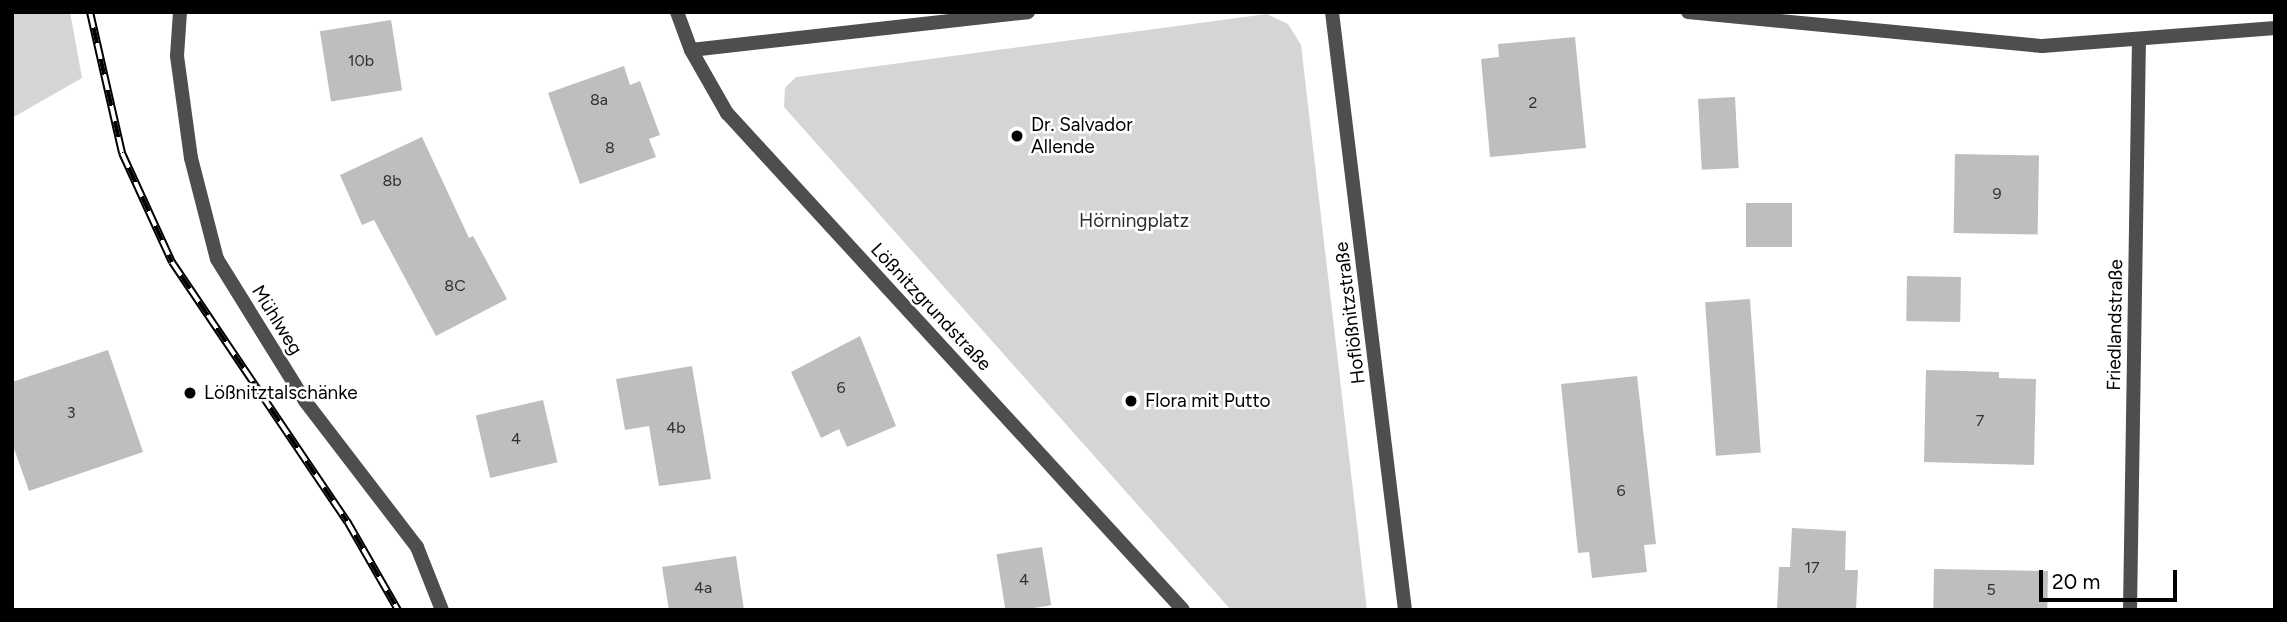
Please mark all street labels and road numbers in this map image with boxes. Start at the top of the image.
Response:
street label: Lößnitzgrundstraße [866,238,996,376]
street label: Hoflößnitzstraße [1330,241,1370,385]
street label: Friedlandstraße [2102,259,2128,391]
street label: Mühlweg [247,281,307,359]

